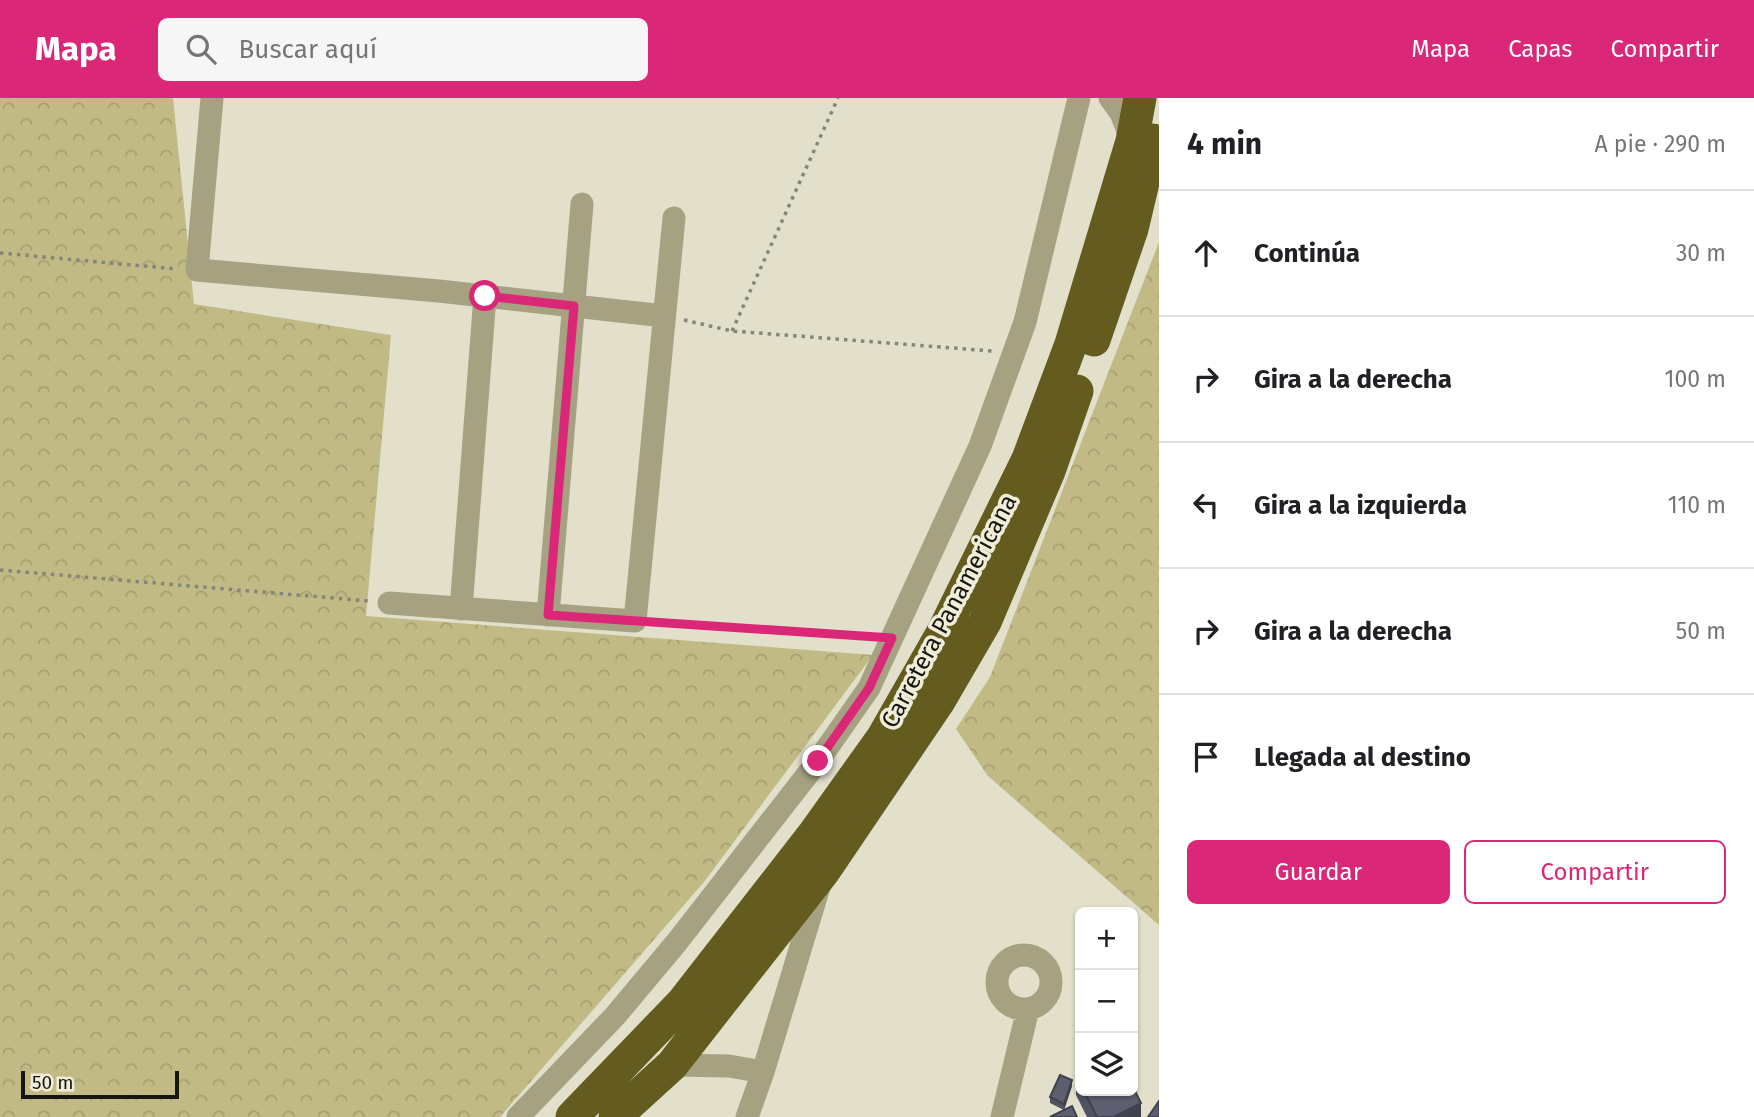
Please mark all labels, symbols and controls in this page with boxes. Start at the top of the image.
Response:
search box [158,18,648,81]
text: Mapa [35,29,116,69]
icon: search [182,30,220,68]
text: Buscar aquí [238,34,377,65]
text: Mapa [1411,35,1470,63]
text: Capas [1508,35,1572,63]
text: Compartir [1610,35,1719,63]
text: 4 min [1187,126,1262,162]
text: A pie · 290 m [1594,130,1726,158]
icon: ahead [1187,234,1225,272]
text: Continúa [1254,238,1360,269]
text: 30 m [1676,239,1726,267]
route start [469,280,500,311]
icon: right [1187,360,1225,398]
text: Gira a la derecha [1254,364,1452,395]
text: 100 m [1665,365,1726,393]
icon: left [1187,486,1225,524]
street label: Carretera Panamericana [876,490,1022,732]
text: Gira a la izquierda [1254,490,1467,521]
text: 110 m [1668,491,1726,519]
icon: right [1187,612,1225,650]
text: Gira a la derecha [1254,616,1452,647]
text: 50 m [1676,617,1726,645]
icon: arrive [1187,738,1225,776]
text: Llegada al destino [1254,742,1471,773]
route end [802,745,833,776]
button: Guardar [1187,840,1450,904]
button: Compartir [1464,840,1726,904]
map controls [1075,907,1138,1096]
button: + [1075,907,1138,970]
button: − [1075,970,1138,1033]
button: layers [1075,1033,1138,1096]
scale bar [21,1068,178,1100]
text: 50 m [32,1071,73,1094]

